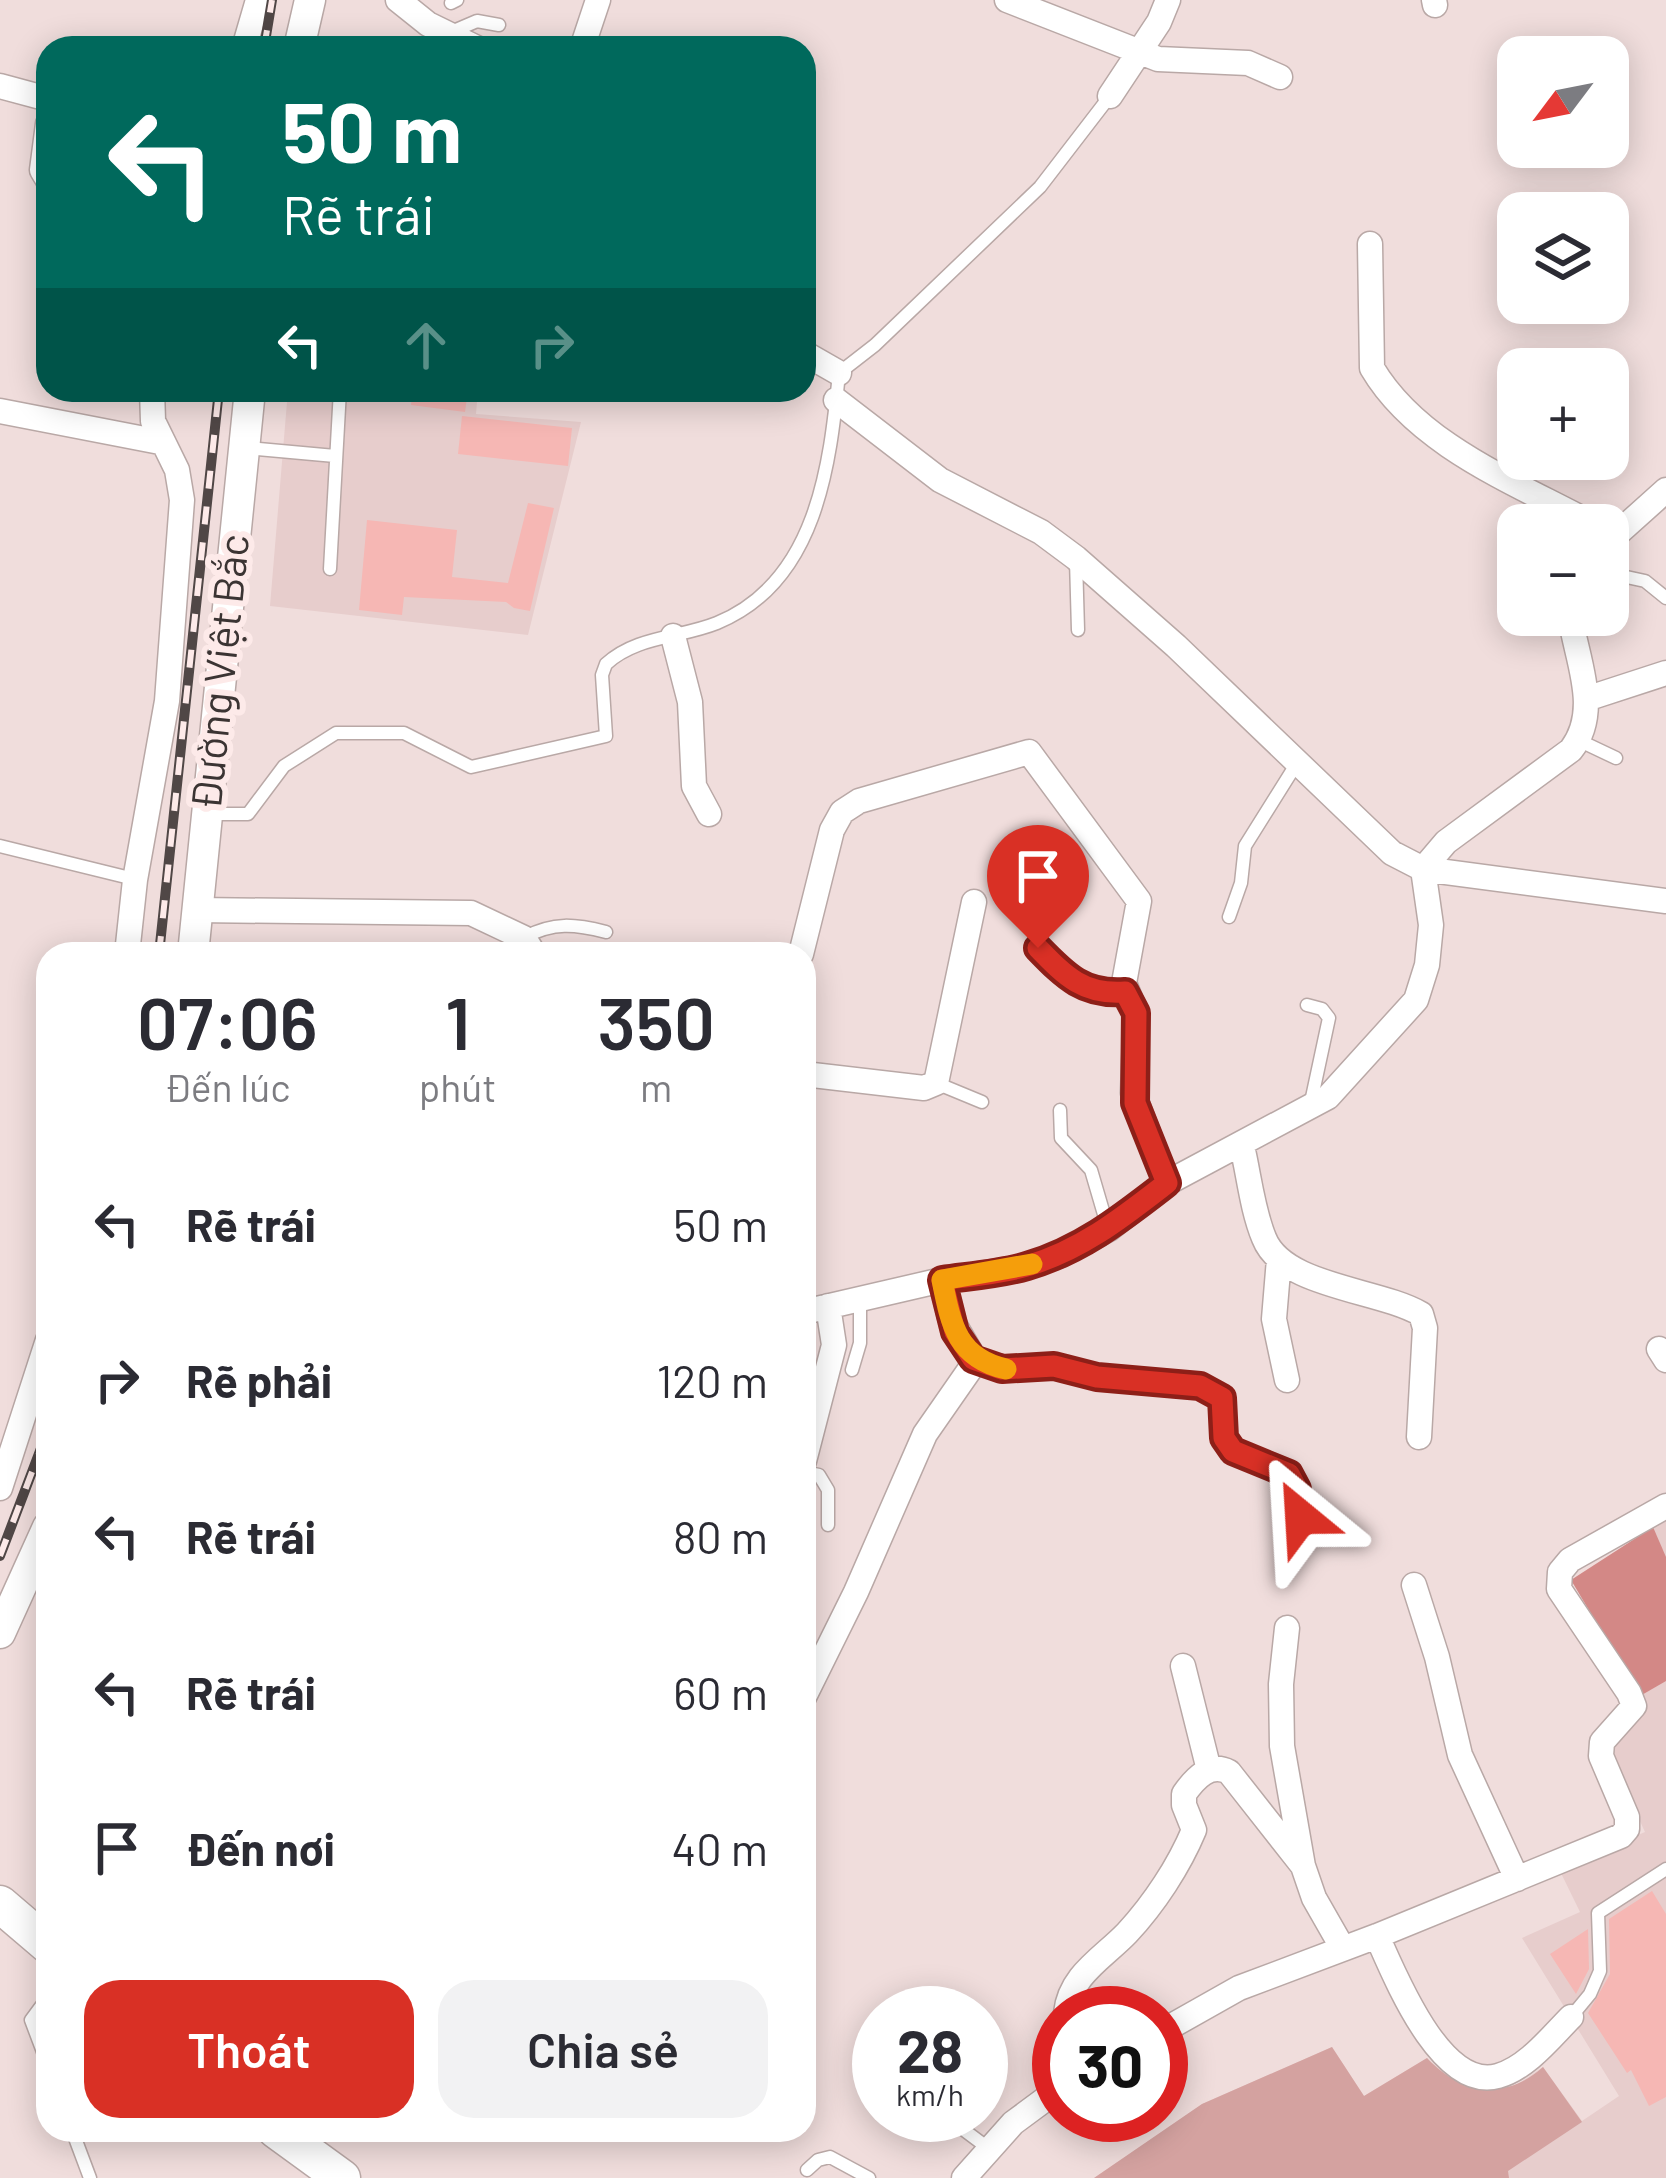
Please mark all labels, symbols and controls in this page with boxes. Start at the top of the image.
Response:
north arrow [1497,36,1629,168]
map controls [1497,36,1629,636]
text: 50 m [282,79,462,180]
icon: left [84,84,240,240]
text: Rẽ trái [282,181,435,246]
button: layers [1497,192,1629,324]
icon: left [267,312,333,378]
icon: ahead [393,312,459,378]
icon: right [519,312,585,378]
button: + [1497,348,1629,480]
button: − [1497,504,1629,636]
street label: Đường Việt Bắc [179,531,258,812]
pin [987,825,1089,948]
icon: arrive [1005,843,1071,909]
text: 07:06 [137,978,318,1064]
text: 1 [445,978,470,1064]
text: 350 [598,978,715,1064]
text: Đến lúc [164,1063,291,1110]
text: phút [419,1063,497,1110]
text: m [640,1063,672,1110]
icon: left [84,1191,150,1257]
text: Rẽ trái [186,1197,316,1251]
text: 50 m [673,1197,768,1251]
icon: right [84,1347,150,1413]
text: Rẽ phải [186,1353,332,1407]
text: 120 m [656,1353,768,1407]
position arrow [1238,1454,1364,1580]
icon: left [84,1503,150,1569]
text: Rẽ trái [186,1509,316,1563]
text: 80 m [673,1509,768,1563]
icon: left [84,1659,150,1725]
text: Rẽ trái [186,1665,316,1719]
text: 60 m [673,1665,768,1719]
icon: arrive [84,1815,150,1881]
text: Đến nơi [186,1821,335,1875]
text: 40 m [672,1821,768,1875]
button: Thoát [84,1980,414,2118]
button: Chia sẻ [438,1980,768,2118]
speed limit sign: 30 [1032,1986,1188,2142]
text: 28 [897,2013,963,2085]
text: km/h [896,2076,964,2112]

